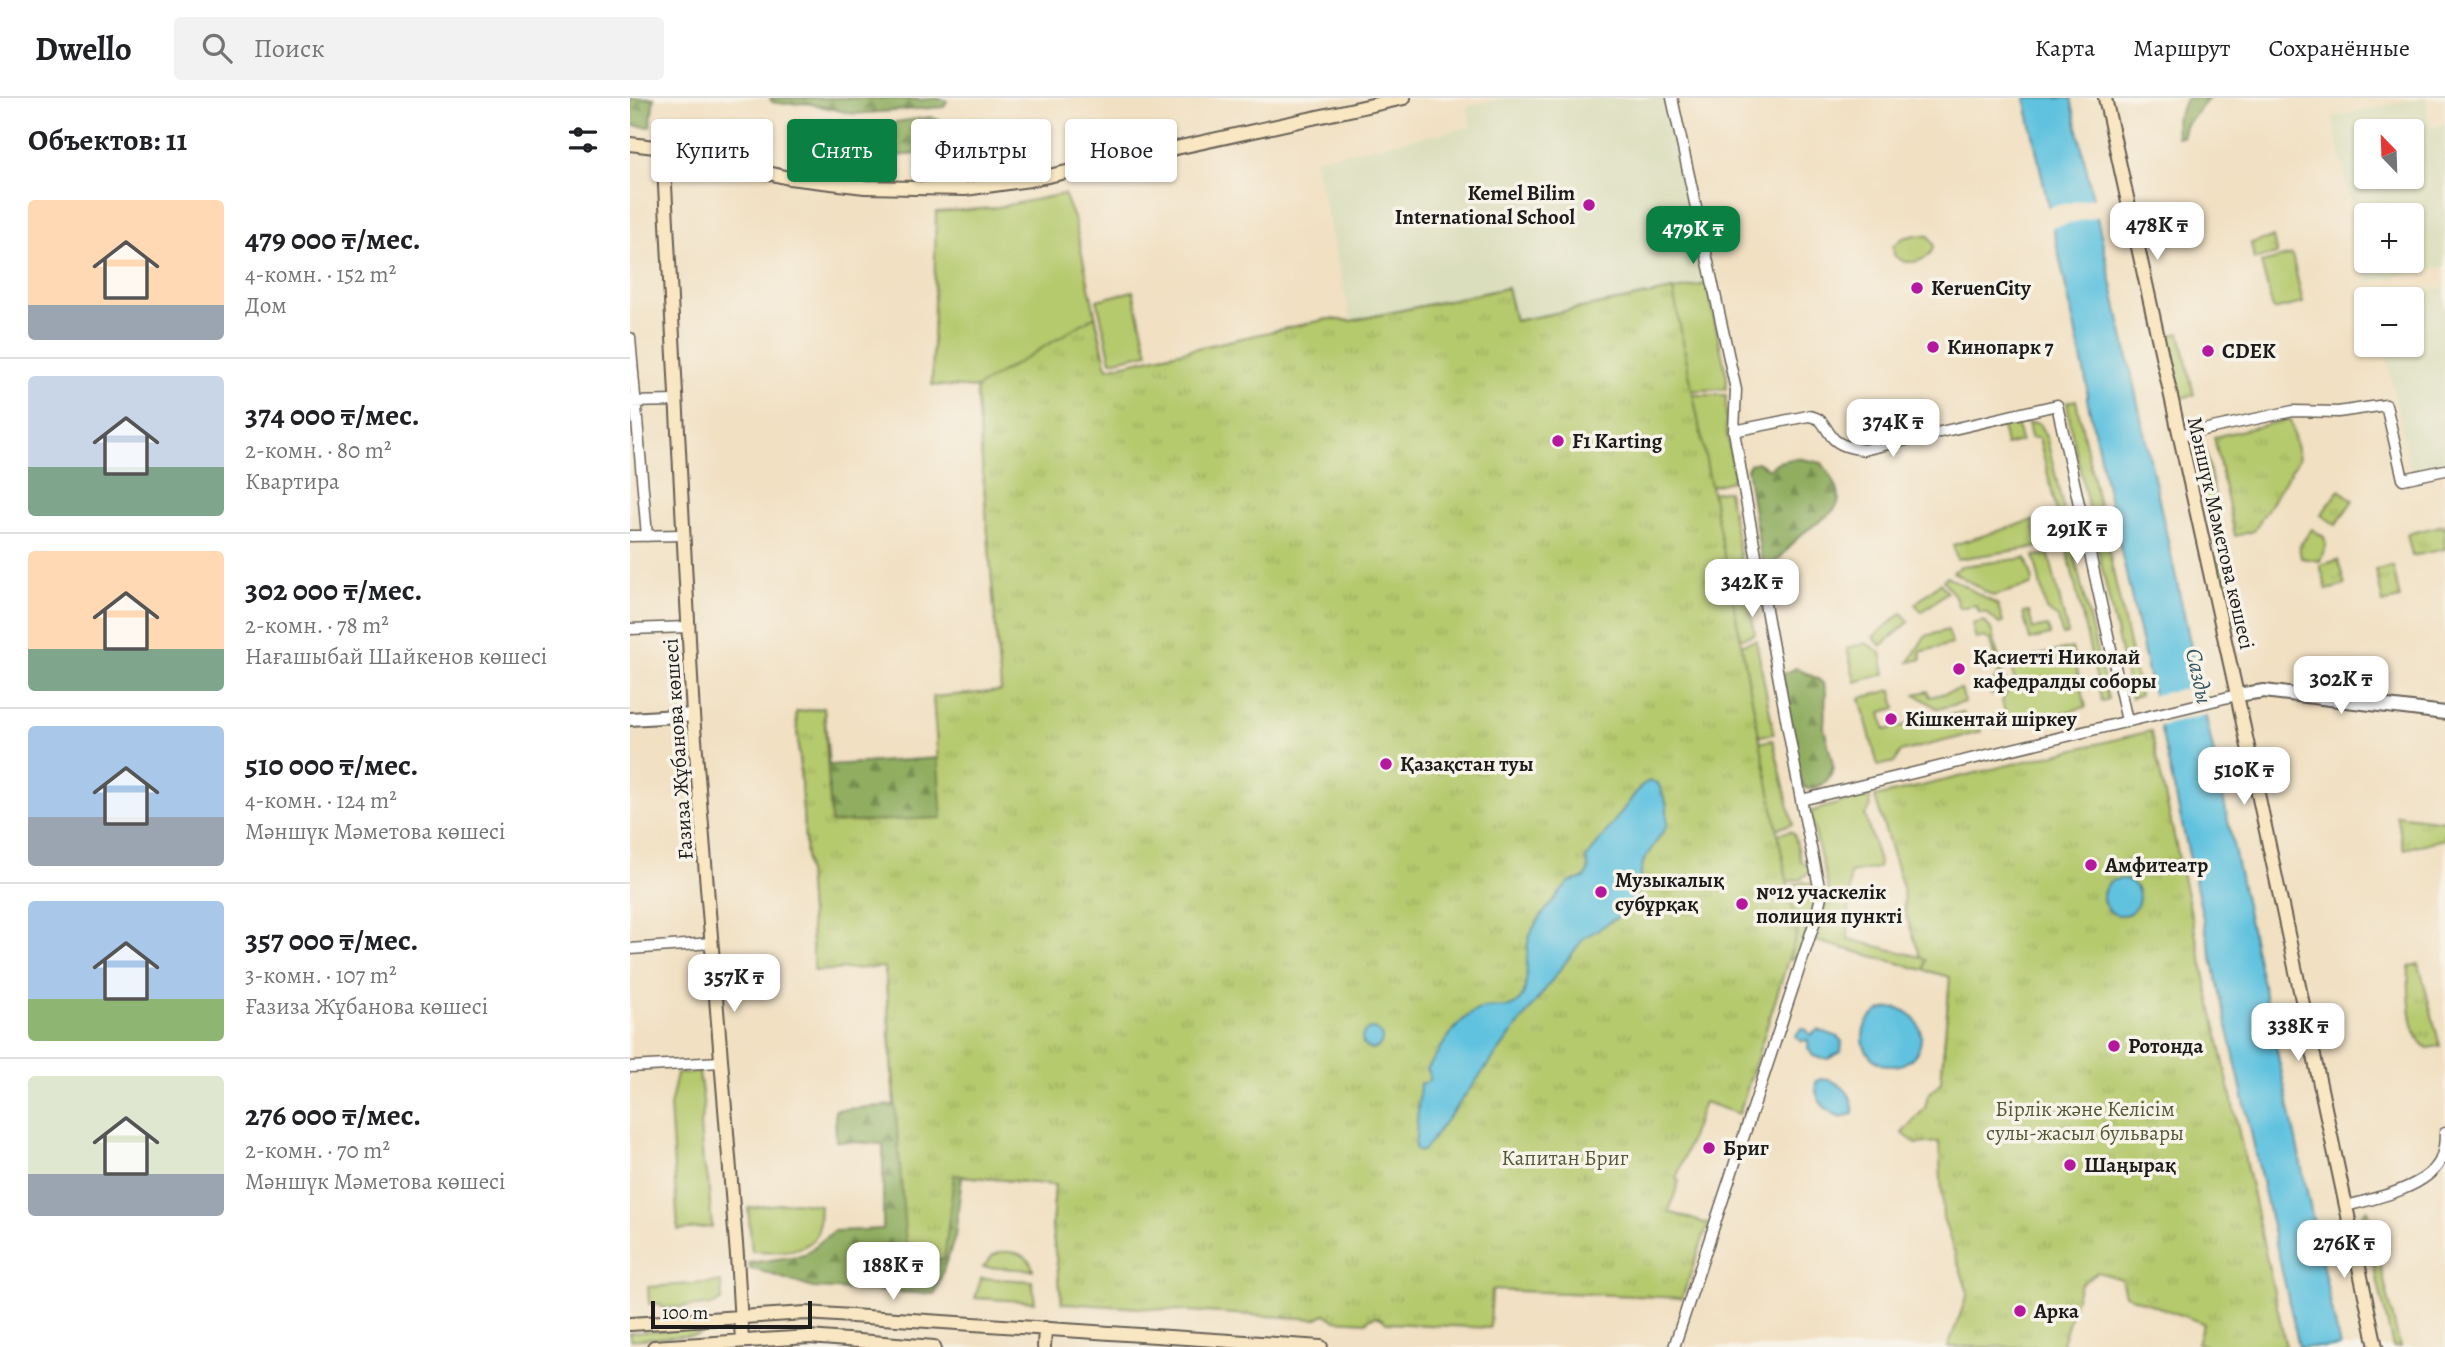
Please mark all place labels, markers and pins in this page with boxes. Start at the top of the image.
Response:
place label: Kemel Bilim International School [1395,179,1575,231]
marker: Kemel Bilim International School [1581,197,1597,213]
pin: 478K ₸ [2100,202,2214,262]
pin: 479K ₸ [1636,206,1750,266]
place label: KeruenCity [1931,274,2032,302]
marker: KeruenCity [1909,280,1925,296]
place label: Кинопарк 7 [1947,333,2054,361]
place label: CDEK [2222,337,2276,365]
marker: Кинопарк 7 [1925,339,1941,355]
marker: CDEK [2200,343,2216,359]
pin: 374K ₸ [1836,400,1950,459]
place label: F1 Karting [1572,427,1663,455]
marker: F1 Karting [1550,433,1566,449]
pin: 291K ₸ [2020,506,2134,566]
pin: 342K ₸ [1695,560,1809,619]
place label: Қасиетті Николай кафедралды соборы [1973,643,2157,695]
pin: 302K ₸ [2284,656,2398,716]
marker: Қасиетті Николай кафедралды соборы [1951,661,1967,677]
place label: Кішкентай шіркеу [1905,705,2078,733]
marker: Кішкентай шіркеу [1883,711,1899,727]
pin: 510K ₸ [2187,748,2301,807]
place label: Қазақстан туы [1400,750,1534,778]
marker: Қазақстан туы [1378,756,1394,772]
place label: Амфитеатр [2104,851,2208,879]
marker: Амфитеатр [2083,857,2099,873]
place label: Музыкалық субұрқақ [1615,866,1725,918]
place label: №12 учаскелік полиция пункті [1756,878,1902,930]
marker: Музыкалық субұрқақ [1593,884,1609,900]
marker: №12 учаскелік полиция пункті [1734,896,1750,912]
pin: 357K ₸ [677,954,791,1014]
pin: 338K ₸ [2241,1004,2355,1063]
place label: Ротонда [2128,1032,2203,1060]
marker: Ротонда [2106,1038,2122,1054]
place label: Бриг [1723,1134,1769,1162]
marker: Бриг [1701,1140,1717,1156]
place label: Шаңырақ [2084,1151,2177,1179]
marker: Шаңырақ [2062,1157,2078,1173]
pin: 276K ₸ [2287,1220,2401,1280]
pin: 188K ₸ [836,1242,950,1302]
place label: Арка [2033,1297,2079,1325]
marker: Арка [2012,1303,2028,1319]

